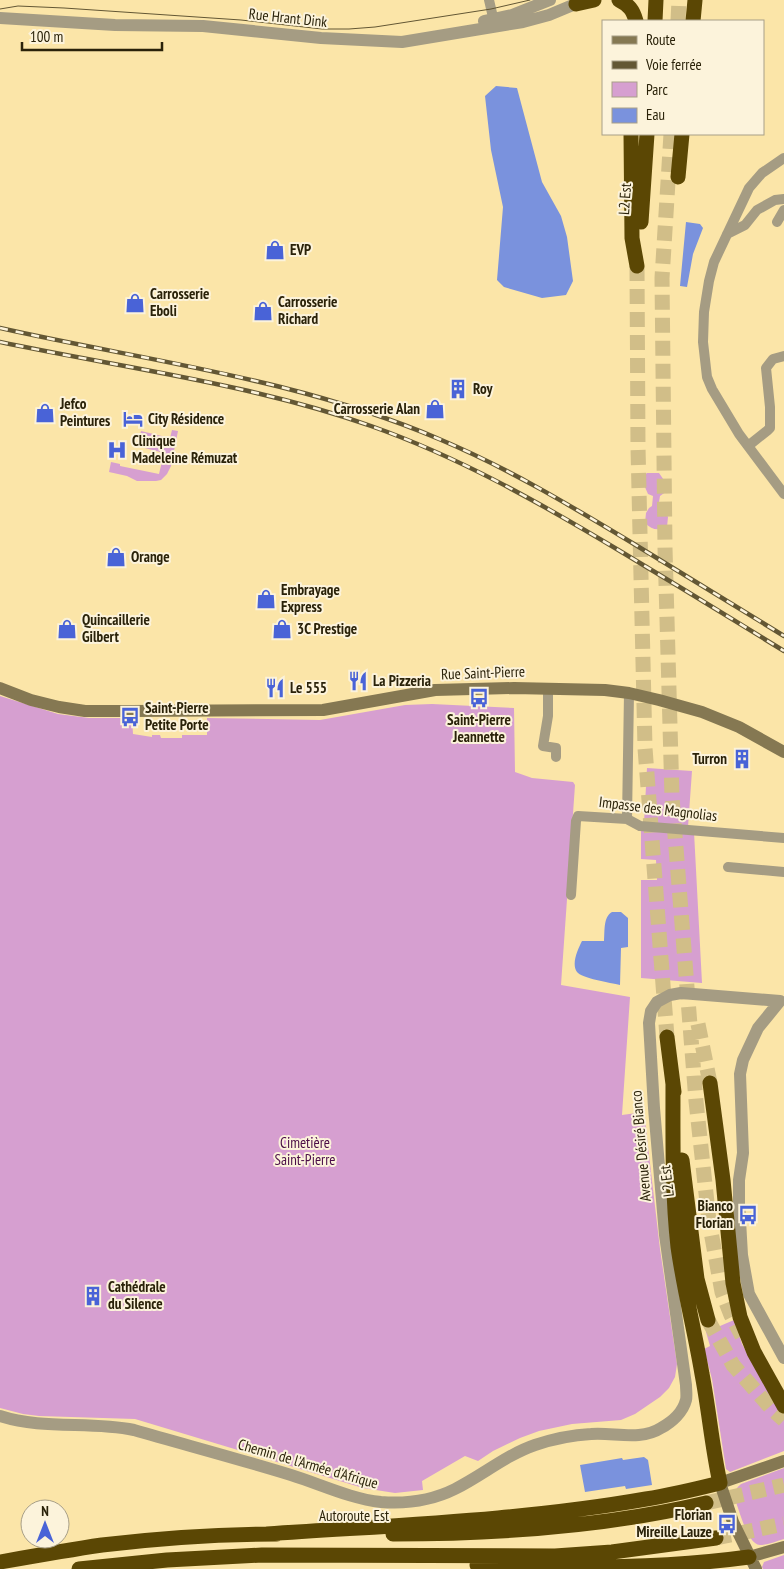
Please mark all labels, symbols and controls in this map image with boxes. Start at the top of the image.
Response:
street label: Rue Hrant Dink [248,4,328,31]
scale bar [22,20,162,52]
legend [602,20,764,135]
text: 100 m [30,27,63,46]
text: Route [646,30,676,49]
text: Voie ferrée [645,55,702,74]
text: Parc [646,80,668,99]
text: Eau [646,105,665,124]
street label: L2 Est [614,182,635,215]
shop icon: EVP [264,239,286,261]
place label: EVP [290,240,311,259]
place label: Carrosserie Eboli [150,284,210,320]
shop icon: Carrosserie Eboli [124,292,146,314]
place label: Carrosserie Richard [278,292,338,328]
shop icon: Carrosserie Richard [252,300,274,322]
building icon: Roy [447,378,469,400]
place label: Roy [473,379,493,398]
place label: Jefco Peintures [59,394,110,430]
shop icon: Carrosserie Alan [424,398,446,420]
place label: Carrosserie Alan [334,399,420,418]
shop icon: Jefco Peintures [34,402,56,424]
hotel icon: City Résidence [122,408,144,430]
place label: City Résidence [148,409,224,428]
place label: Clinique Madeleine Rémuzat [132,431,238,467]
hospital icon: Clinique Madeleine Rémuzat [106,439,128,461]
shop icon: Orange [105,546,127,568]
place label: Orange [131,547,170,566]
place label: Embrayage Express [281,580,340,616]
shop icon: Embrayage Express [255,588,277,610]
place label: Quincaillerie Gilbert [82,610,150,646]
shop icon: Quincaillerie Gilbert [56,618,78,640]
shop icon: 3C Prestige [271,618,293,640]
place label: 3C Prestige [297,619,357,638]
street label: Rue Saint-Pierre [441,662,525,683]
restaurant icon: La Pizzeria [347,670,369,692]
place label: La Pizzeria [373,671,431,690]
restaurant icon: Le 555 [264,677,286,699]
place label: Le 555 [290,678,327,697]
bus stop icon: Saint-Pierre Jeannette [468,687,490,709]
place label: Saint-Pierre Petite Porte [145,698,209,734]
bus stop icon: Saint-Pierre Petite Porte [119,706,141,728]
place label: Saint-Pierre Jeannette [447,710,511,746]
building icon: Turron [731,748,753,770]
place label: Turron [692,749,727,768]
street label: Impasse des Magnolias [598,792,718,825]
street label: Avenue Désiré Bianco [626,1090,655,1202]
park label: Cimetière Saint-Pierre [274,1133,336,1169]
street label: L2 Est [655,1164,678,1198]
place label: Bianco Florian [696,1196,733,1232]
bus stop icon: Bianco Florian [737,1204,759,1226]
place label: Cathédrale du Silence [108,1277,166,1313]
building icon: Cathédrale du Silence [82,1285,104,1307]
street label: Chemin de l'Armée d'Afrique [236,1434,380,1493]
north arrow [20,1499,70,1549]
text: N [41,1502,49,1520]
place label: Florian Mireille Lauze [636,1505,712,1541]
street label: Autoroute Est [319,1506,389,1525]
bus stop icon: Florian Mireille Lauze [716,1513,738,1535]

